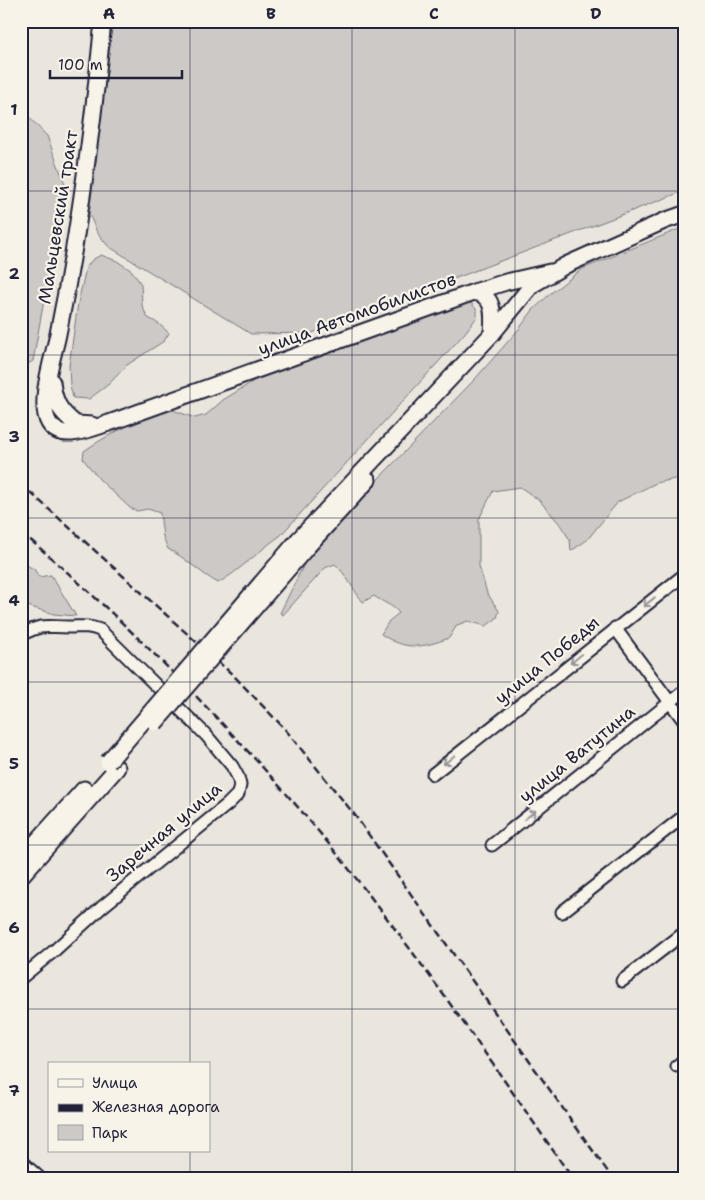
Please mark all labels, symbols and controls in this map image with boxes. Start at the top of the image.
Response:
text: A [103,3,115,24]
text: B [266,3,276,24]
text: C [429,3,439,24]
text: D [590,3,602,24]
scale bar [50,48,182,80]
text: 100 m [58,55,103,75]
text: 1 [10,99,18,120]
street label: Мальцевский тракт [32,128,84,306]
text: 2 [8,263,20,284]
street label: улица Автомобилистов [255,267,459,361]
text: 3 [8,426,20,447]
text: 4 [8,590,20,611]
one-way arrow [643,596,656,607]
street label: улица Победы [490,610,604,710]
one-way arrow [570,653,583,664]
street label: улица Ватутина [514,700,640,808]
text: 5 [9,753,19,774]
one-way arrow [443,755,456,766]
street label: Заречная улица [101,777,227,887]
one-way arrow [523,809,536,820]
text: 6 [8,917,20,938]
legend [48,1062,210,1152]
text: Улица [92,1073,138,1093]
text: 7 [8,1080,20,1101]
text: Железная дорога [92,1097,220,1117]
text: Парк [92,1123,128,1143]

